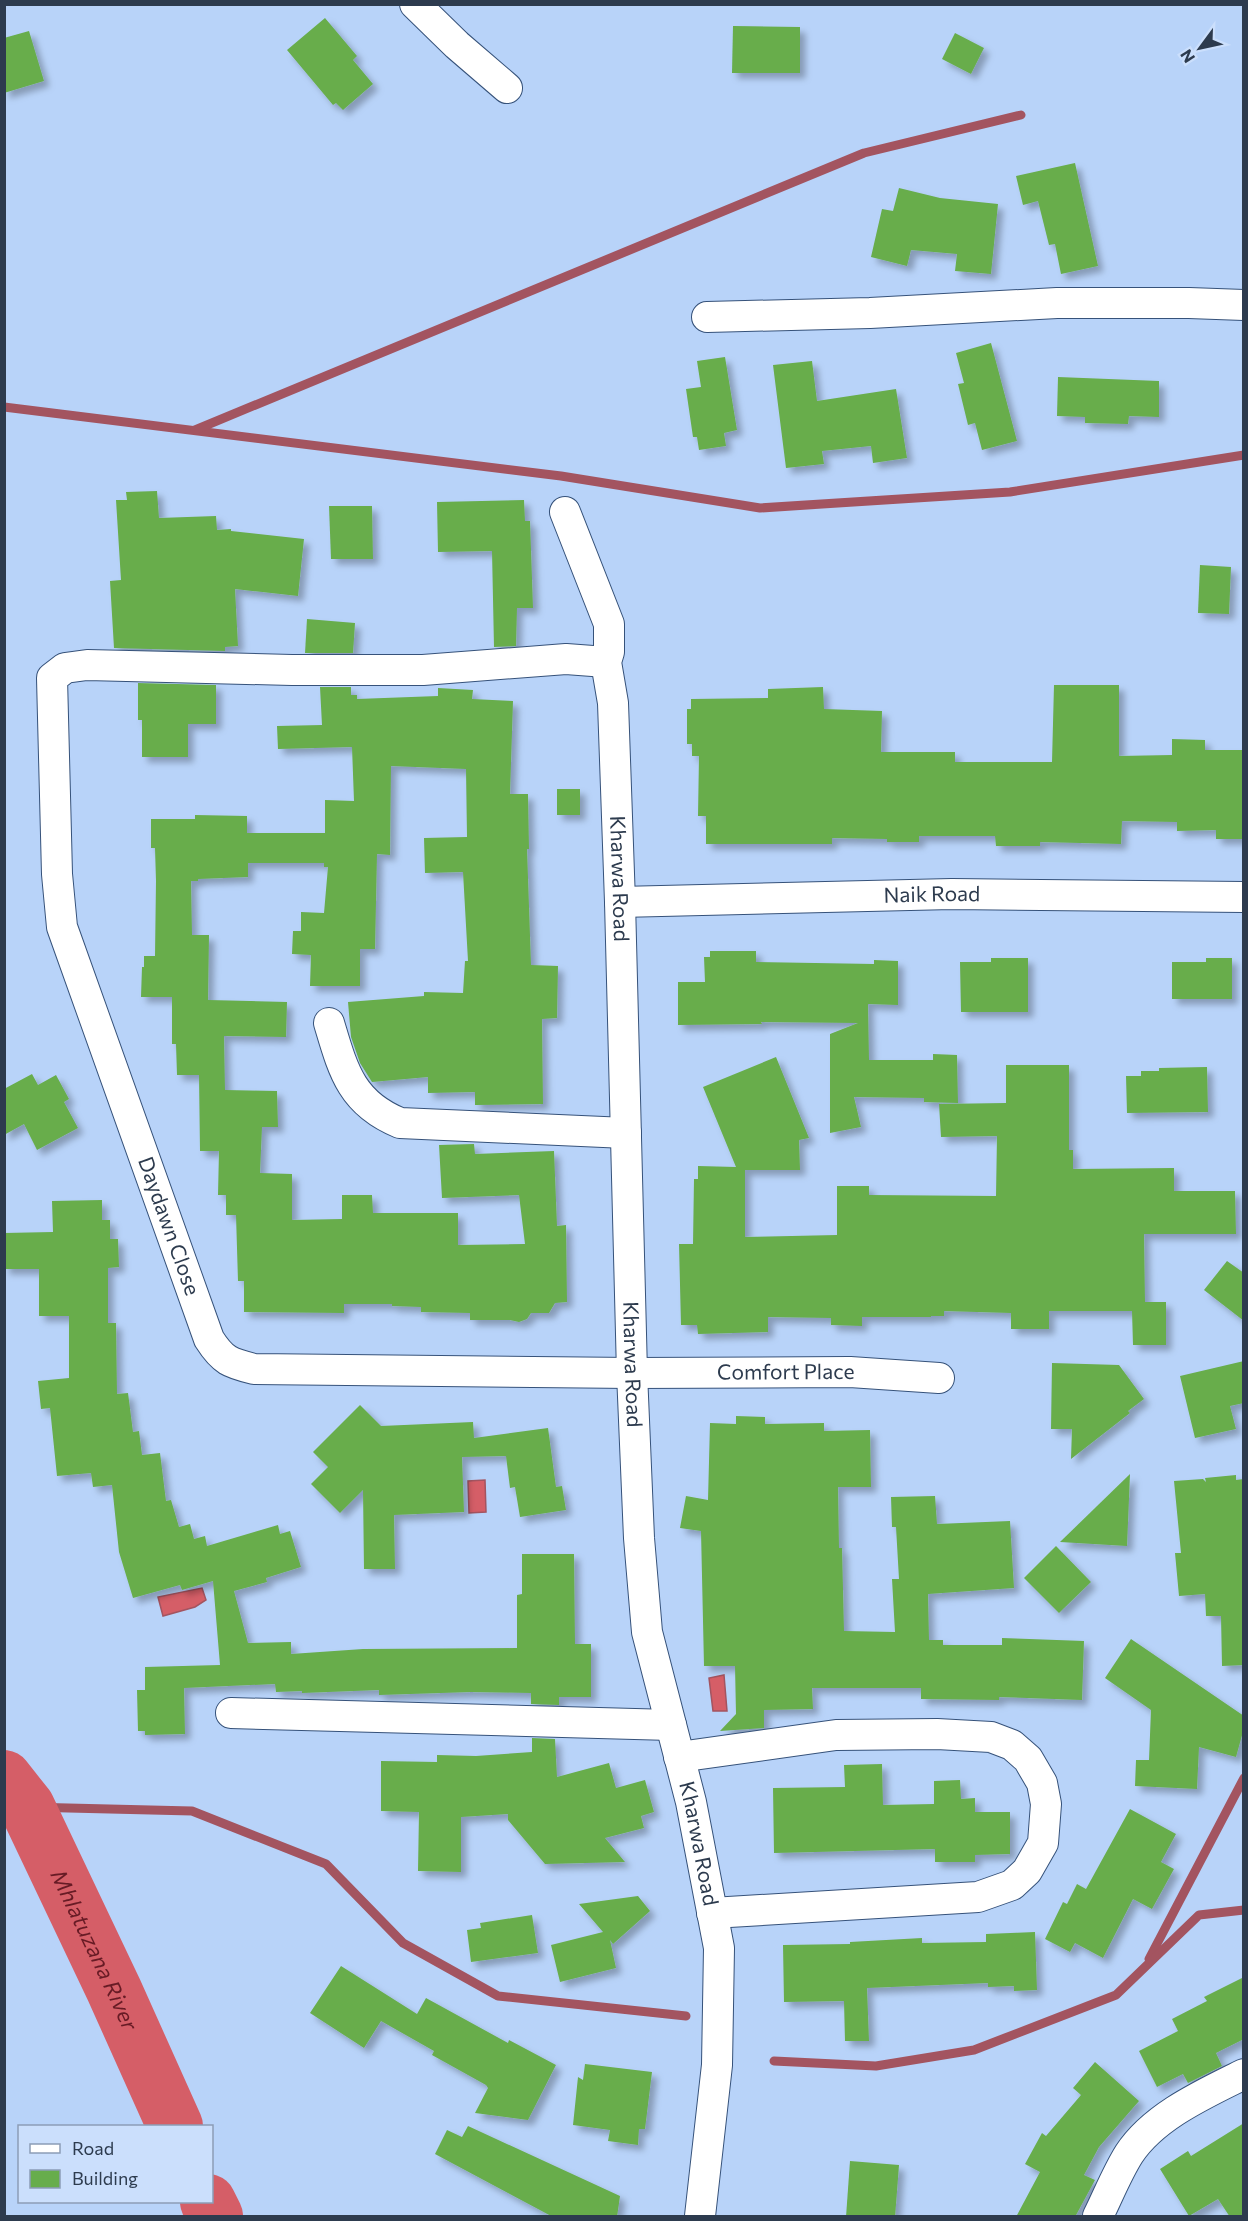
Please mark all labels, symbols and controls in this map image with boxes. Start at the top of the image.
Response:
north arrow [1170,18,1230,78]
text: N [1176,46,1198,67]
street label: Kharwa Road [606,815,635,942]
street label: Naik Road [883,880,980,907]
street label: Daydawn Close [134,1153,206,1298]
street label: Kharwa Road [619,1301,648,1428]
street label: Comfort Place [717,1358,855,1384]
street label: Kharwa Road [675,1778,725,1908]
water label: Mhlatuzana River [46,1865,145,2035]
legend [18,2125,213,2203]
text: Road [72,2137,114,2159]
text: Building [72,2167,138,2189]

